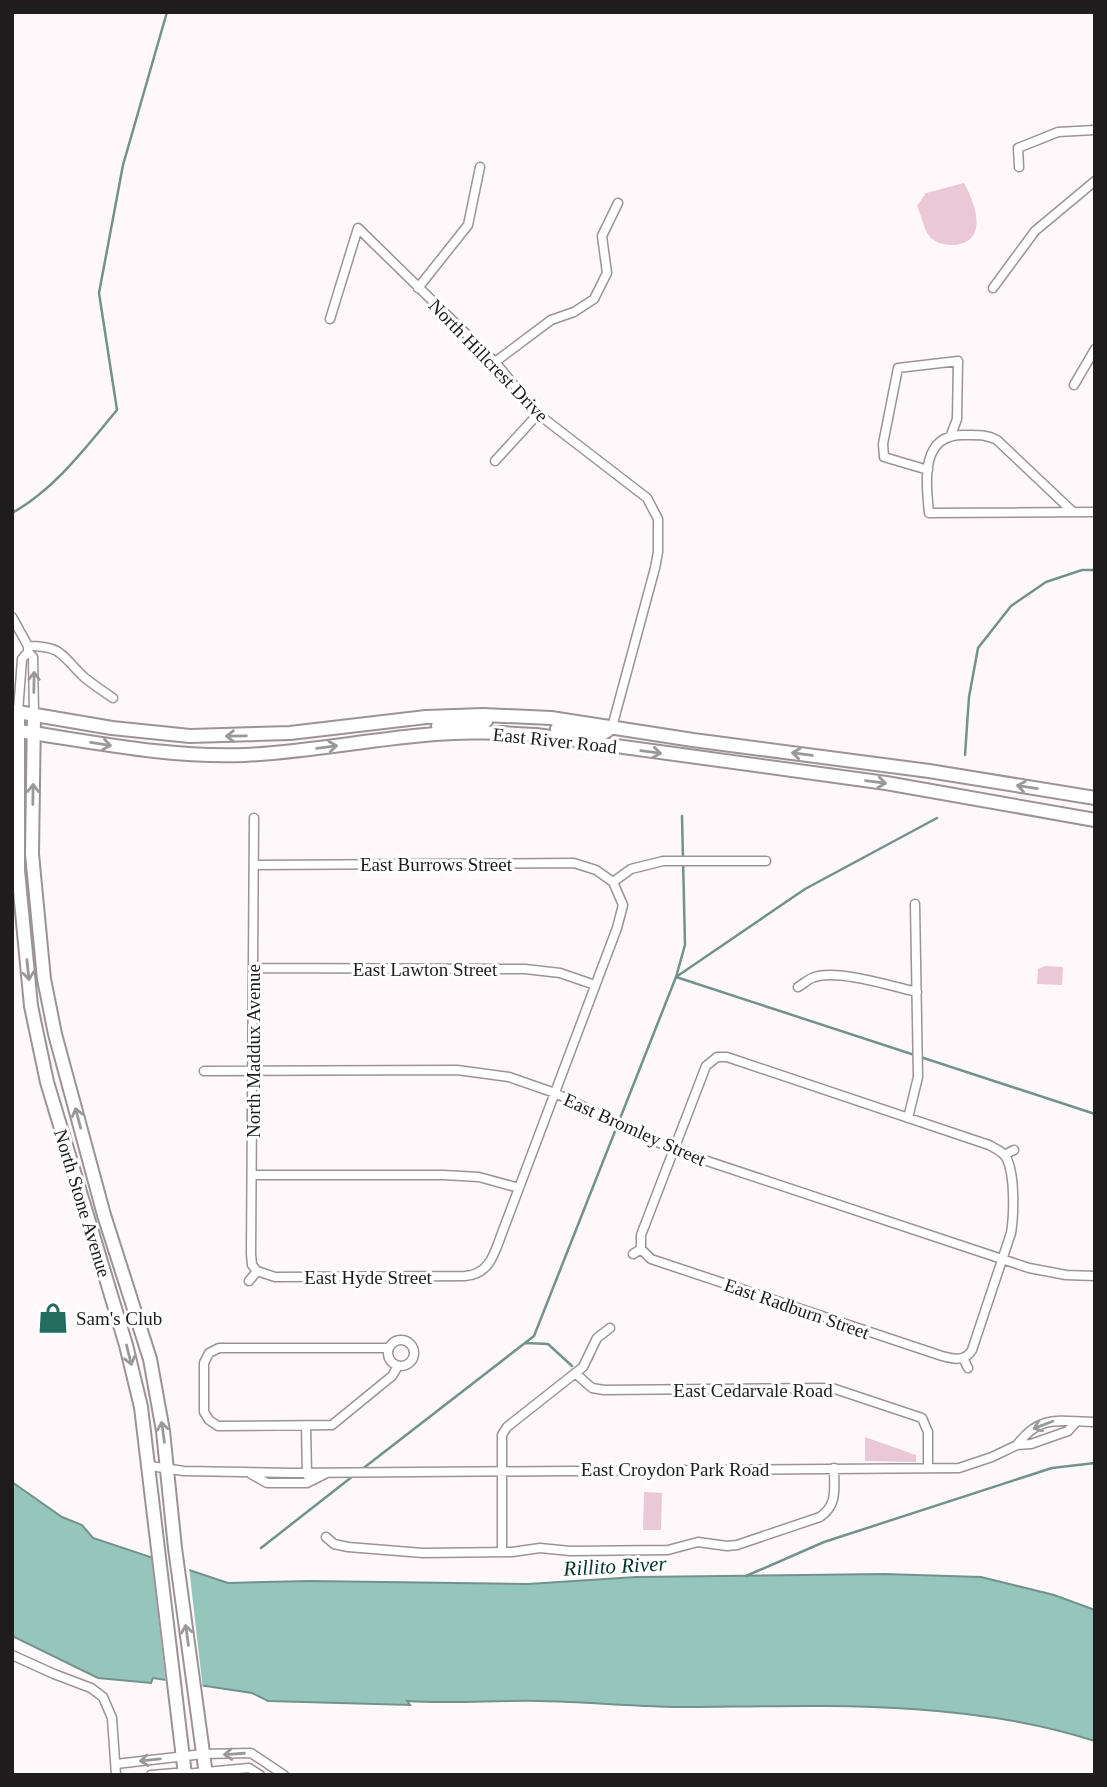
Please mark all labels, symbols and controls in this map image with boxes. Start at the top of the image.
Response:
street label: North Hillcrest Drive [425,295,553,426]
one-way arrow [28,671,41,694]
street label: East River Road [492,724,618,758]
one-way arrow [224,729,247,743]
one-way arrow [89,738,112,751]
one-way arrow [316,741,338,754]
one-way arrow [639,745,662,758]
one-way arrow [792,747,814,760]
one-way arrow [864,775,887,788]
one-way arrow [1017,780,1039,793]
one-way arrow [26,783,40,806]
street label: East Burrows Street [360,854,513,875]
one-way arrow [21,959,34,981]
street label: East Lawton Street [353,959,498,980]
street label: North Maddux Avenue [243,964,264,1138]
street label: East Bromley Street [561,1089,710,1170]
one-way arrow [70,1107,83,1129]
street label: North Stone Avenue [50,1127,115,1280]
street label: East Hyde Street [304,1267,433,1288]
street label: East Radburn Street [722,1274,873,1343]
shop icon: Sam's Club [36,1301,70,1335]
place label: Sam's Club [76,1308,162,1329]
one-way arrow [123,1344,136,1366]
street label: East Cedarvale Road [673,1380,833,1401]
one-way arrow [1032,1419,1054,1432]
one-way arrow [156,1421,169,1444]
street label: East Croydon Park Road [581,1459,770,1480]
water label: Rillito River [562,1551,668,1581]
one-way arrow [180,1624,193,1647]
one-way arrow [224,1748,246,1761]
one-way arrow [139,1754,162,1767]

